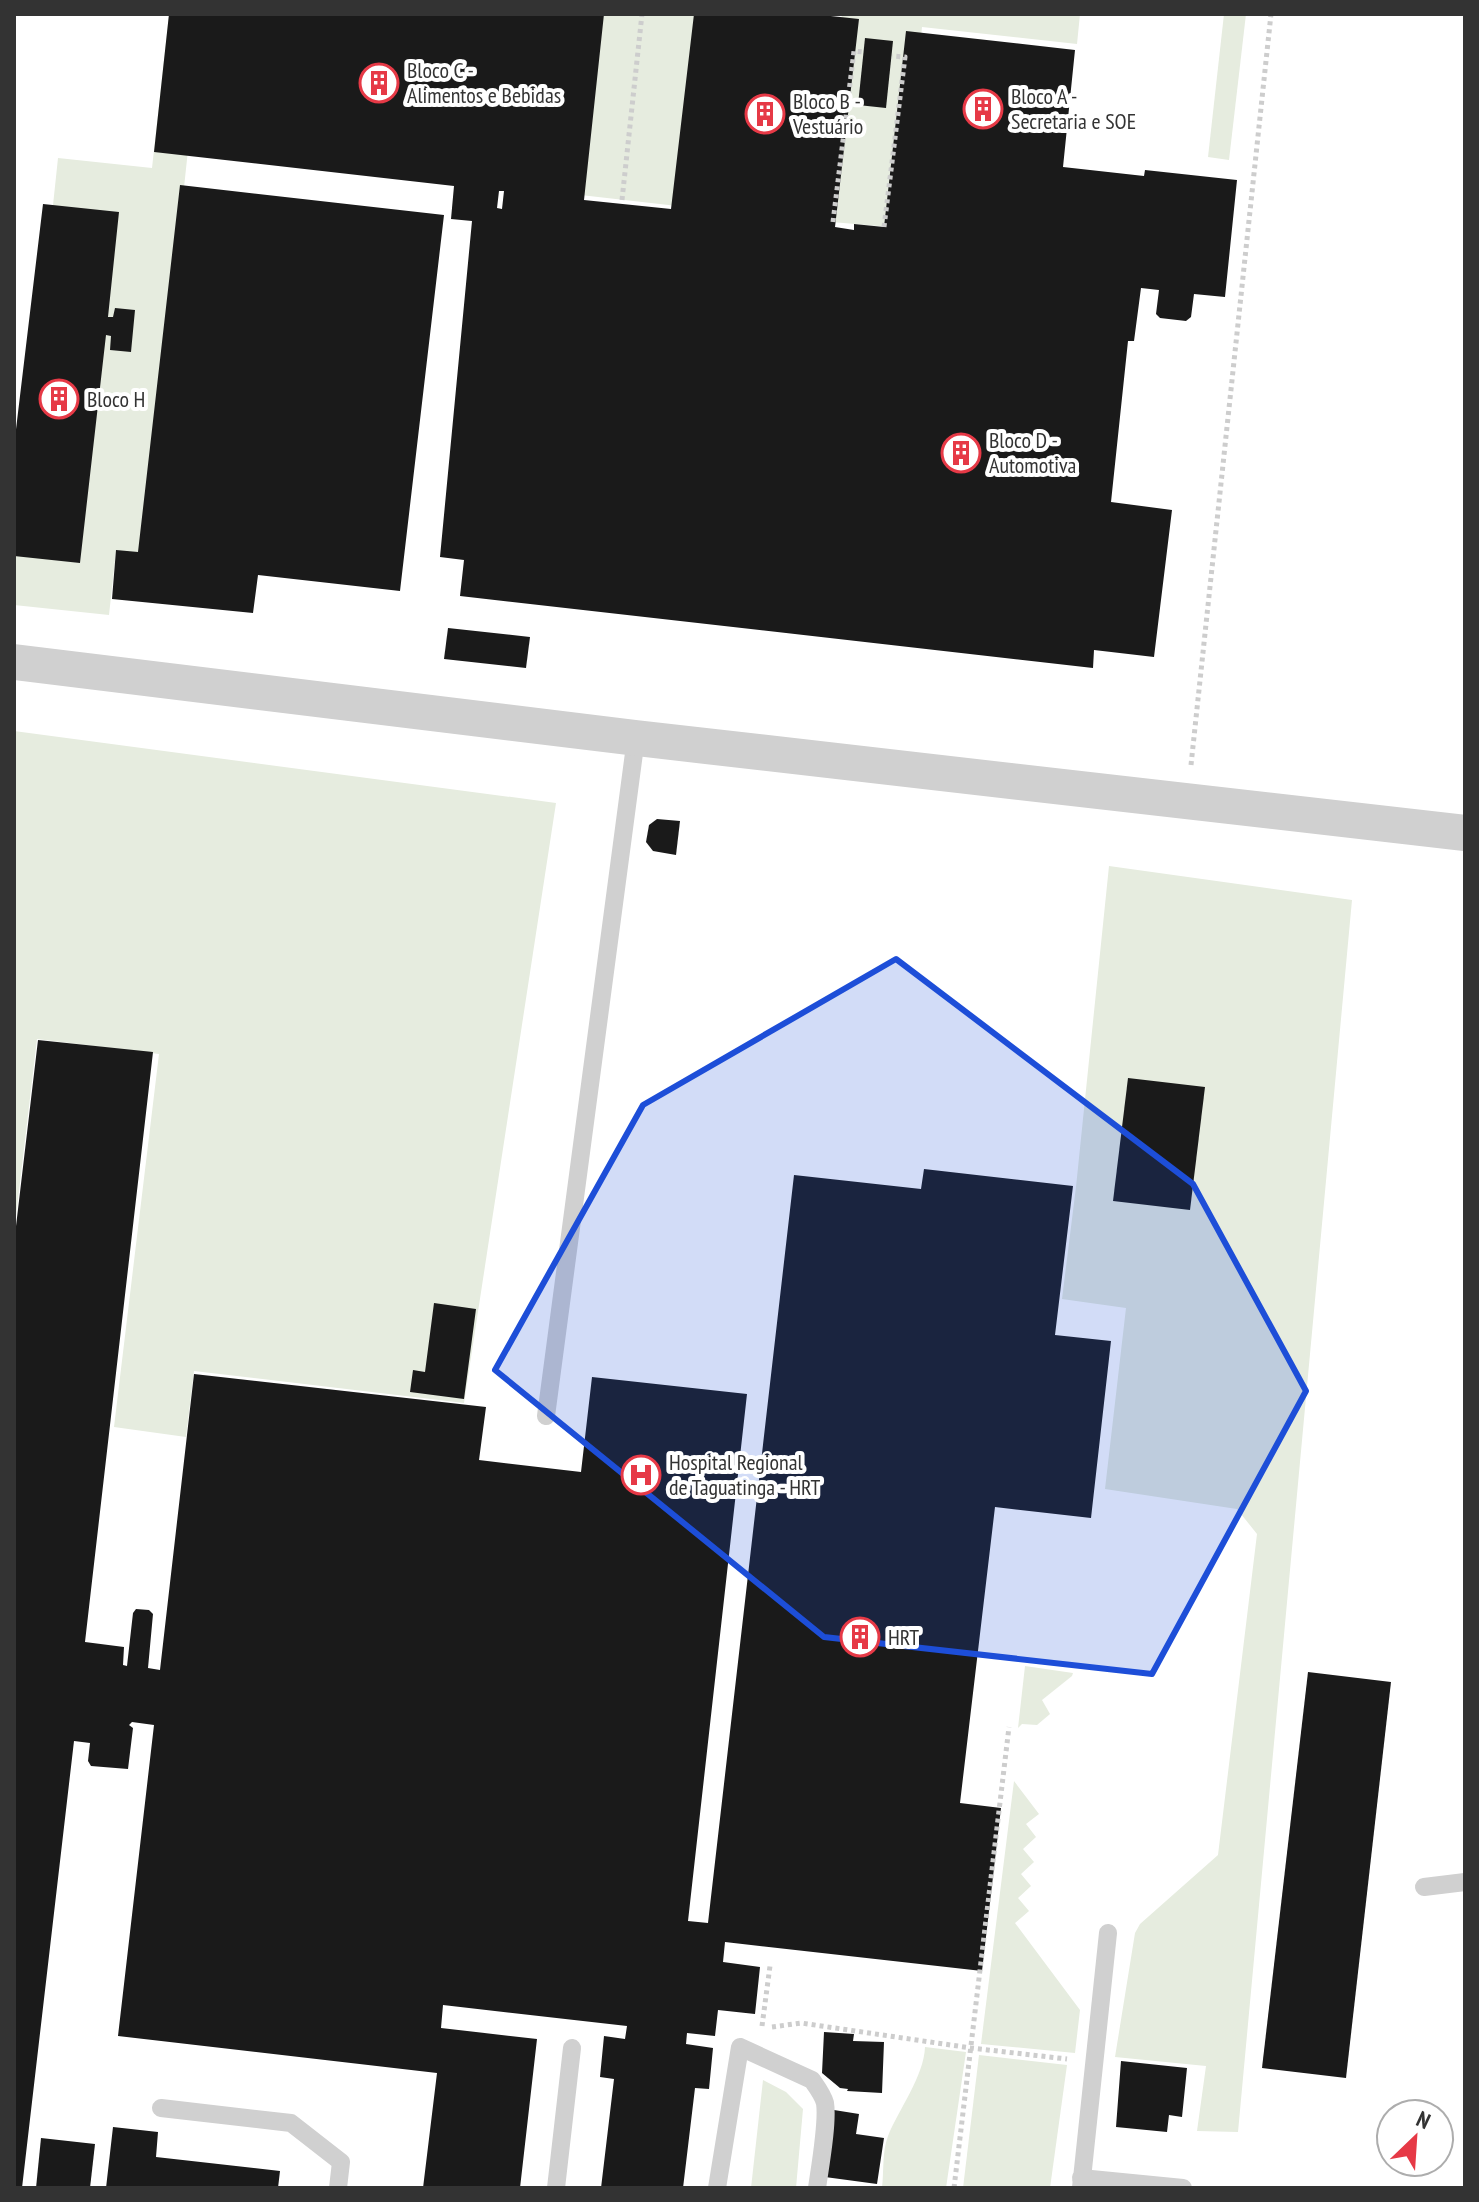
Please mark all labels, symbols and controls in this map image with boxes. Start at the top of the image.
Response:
place label: Bloco C - Alimentos e Bebidas [407,56,561,109]
building icon: Bloco C - Alimentos e Bebidas [358,62,400,104]
place label: Bloco A - Secretaria e SOE [1011,82,1136,135]
place label: Bloco B - Vestuário [792,87,863,140]
building icon: Bloco A - Secretaria e SOE [962,88,1004,130]
building icon: Bloco B - Vestuário [744,93,786,135]
building icon: Bloco H [38,378,80,420]
place label: Bloco H [87,385,145,413]
place label: Bloco D - Automotiva [989,426,1076,479]
building icon: Bloco D - Automotiva [940,432,982,474]
place label: Hospital Regional de Taguatinga - HRT [669,1448,820,1501]
hospital icon: Hospital Regional de Taguatinga - HRT [620,1454,662,1496]
building icon: HRT [839,1616,881,1658]
place label: HRT [888,1623,919,1651]
north arrow [1375,2098,1455,2178]
text: N [1412,2105,1435,2135]

